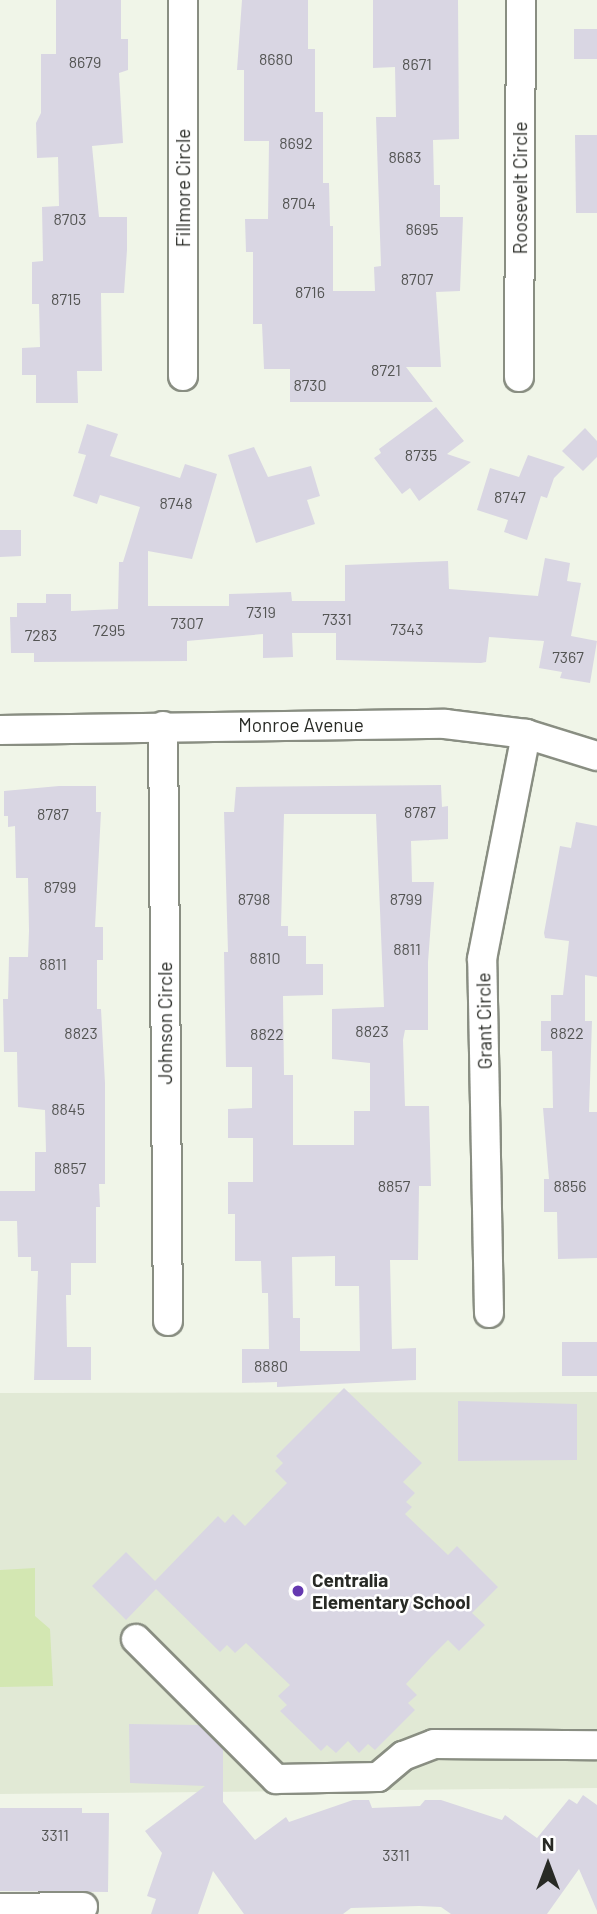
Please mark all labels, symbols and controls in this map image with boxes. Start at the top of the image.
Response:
house number: 8680 [259,49,293,69]
house number: 8679 [69,52,101,72]
house number: 8671 [402,54,432,74]
street label: Roosevelt Circle [509,122,531,254]
street label: Fillmore Circle [172,129,194,247]
house number: 8692 [279,133,313,153]
house number: 8683 [388,147,422,167]
house number: 8704 [282,193,316,213]
house number: 8703 [53,209,87,229]
house number: 8695 [405,219,439,239]
house number: 8707 [401,269,433,289]
house number: 8716 [295,282,325,302]
house number: 8715 [51,289,81,309]
house number: 8721 [371,360,401,380]
house number: 8730 [293,375,327,395]
house number: 8735 [405,445,437,465]
house number: 8747 [494,487,526,507]
house number: 8748 [159,493,193,513]
house number: 7319 [246,602,276,622]
house number: 7331 [322,609,352,629]
house number: 7307 [171,613,203,633]
house number: 7343 [391,619,423,639]
house number: 7295 [93,620,125,640]
house number: 7283 [25,625,57,645]
house number: 7367 [552,647,584,667]
street label: Monroe Avenue [238,714,364,736]
house number: 8787 [404,802,436,822]
house number: 8787 [37,804,69,824]
house number: 8799 [44,877,76,897]
house number: 8798 [238,889,270,909]
house number: 8799 [390,889,422,909]
house number: 8811 [393,939,421,959]
house number: 8810 [250,948,280,968]
house number: 8811 [39,954,67,974]
street label: Johnson Circle [154,962,176,1084]
street label: Grant Circle [472,972,496,1070]
house number: 8823 [355,1021,389,1041]
house number: 8823 [64,1023,98,1043]
house number: 8822 [550,1023,584,1043]
house number: 8822 [250,1024,284,1044]
house number: 8845 [51,1099,85,1119]
house number: 8857 [54,1158,86,1178]
house number: 8857 [378,1176,410,1196]
house number: 8856 [553,1176,587,1196]
house number: 8880 [254,1356,288,1376]
place label: Centralia Elementary School [312,1569,470,1613]
marker: Centralia Elementary School [290,1583,306,1599]
house number: 3311 [41,1825,69,1845]
north arrow [513,1830,583,1900]
text: N [542,1832,554,1855]
house number: 3311 [382,1845,410,1865]

